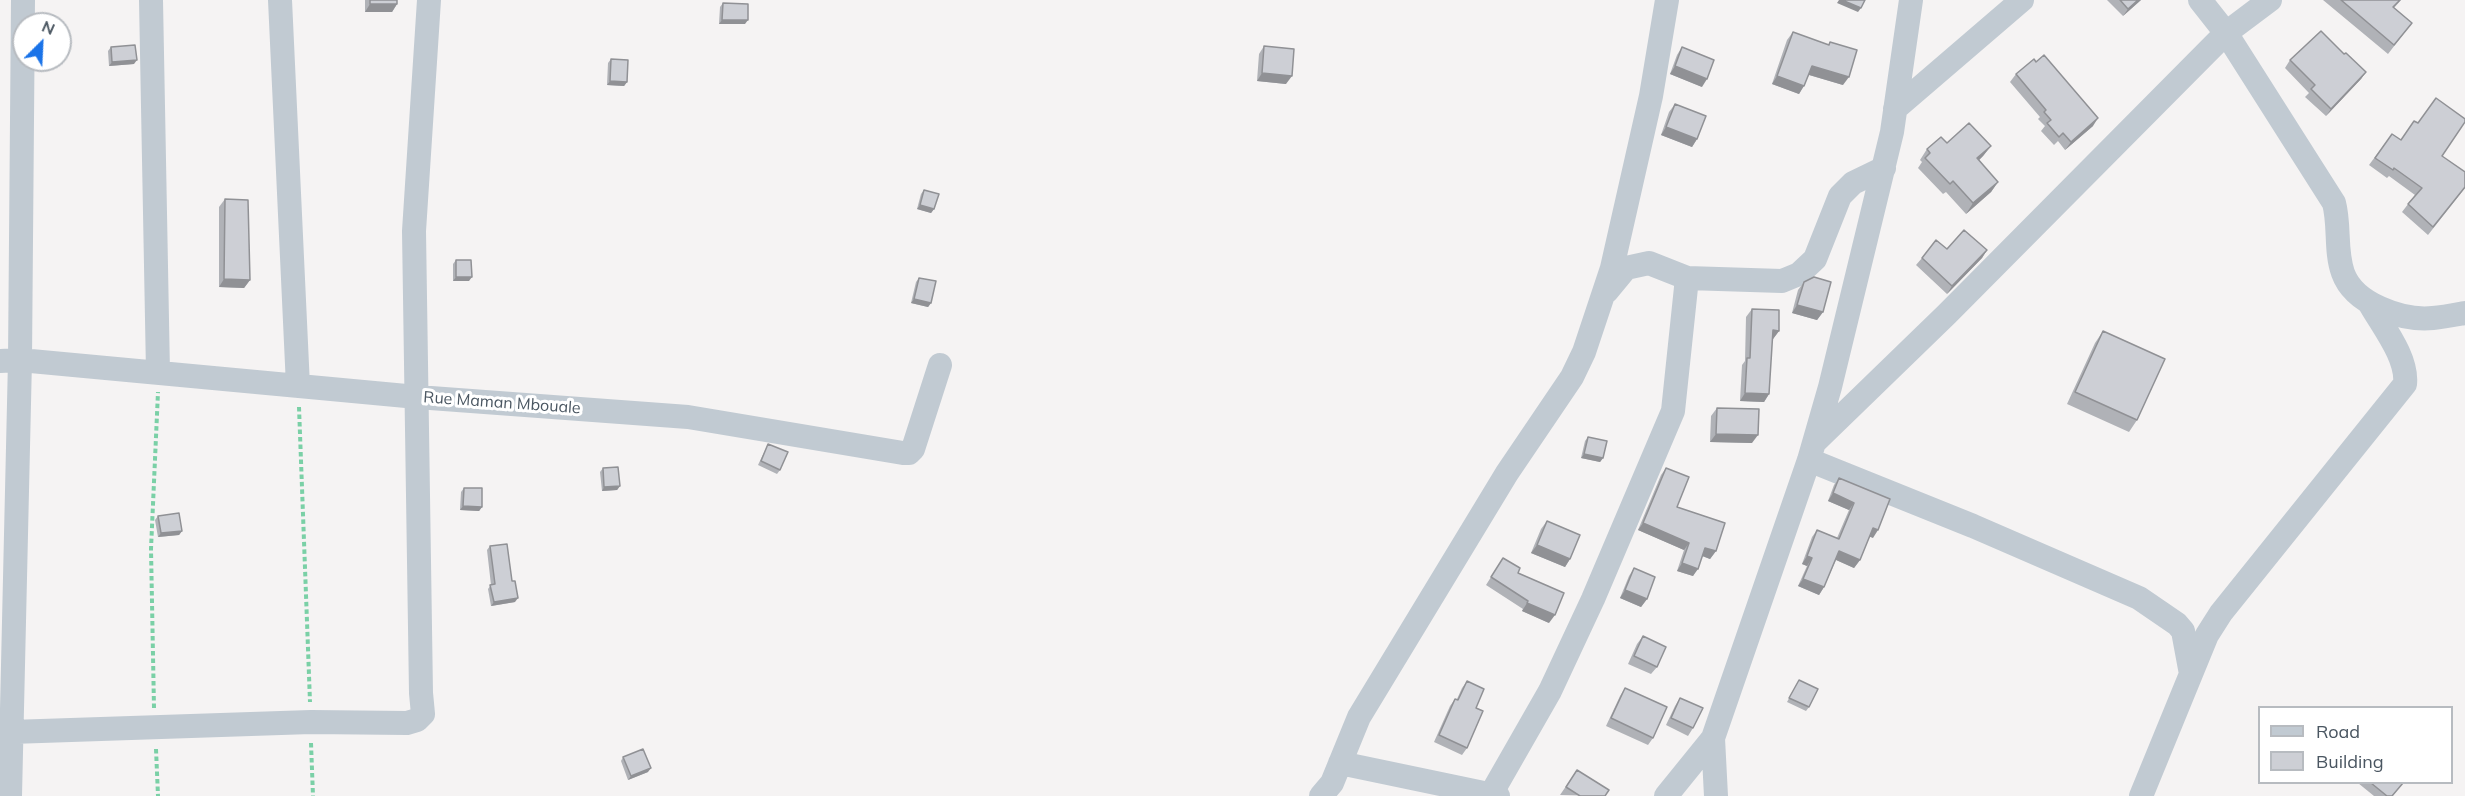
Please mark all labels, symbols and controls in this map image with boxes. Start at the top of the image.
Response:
north arrow [12,12,72,72]
text: N [39,16,58,39]
street label: Rue Maman Mbouale [423,388,581,418]
legend [2258,706,2453,784]
text: Road [2316,720,2360,743]
text: Building [2316,750,2384,773]

